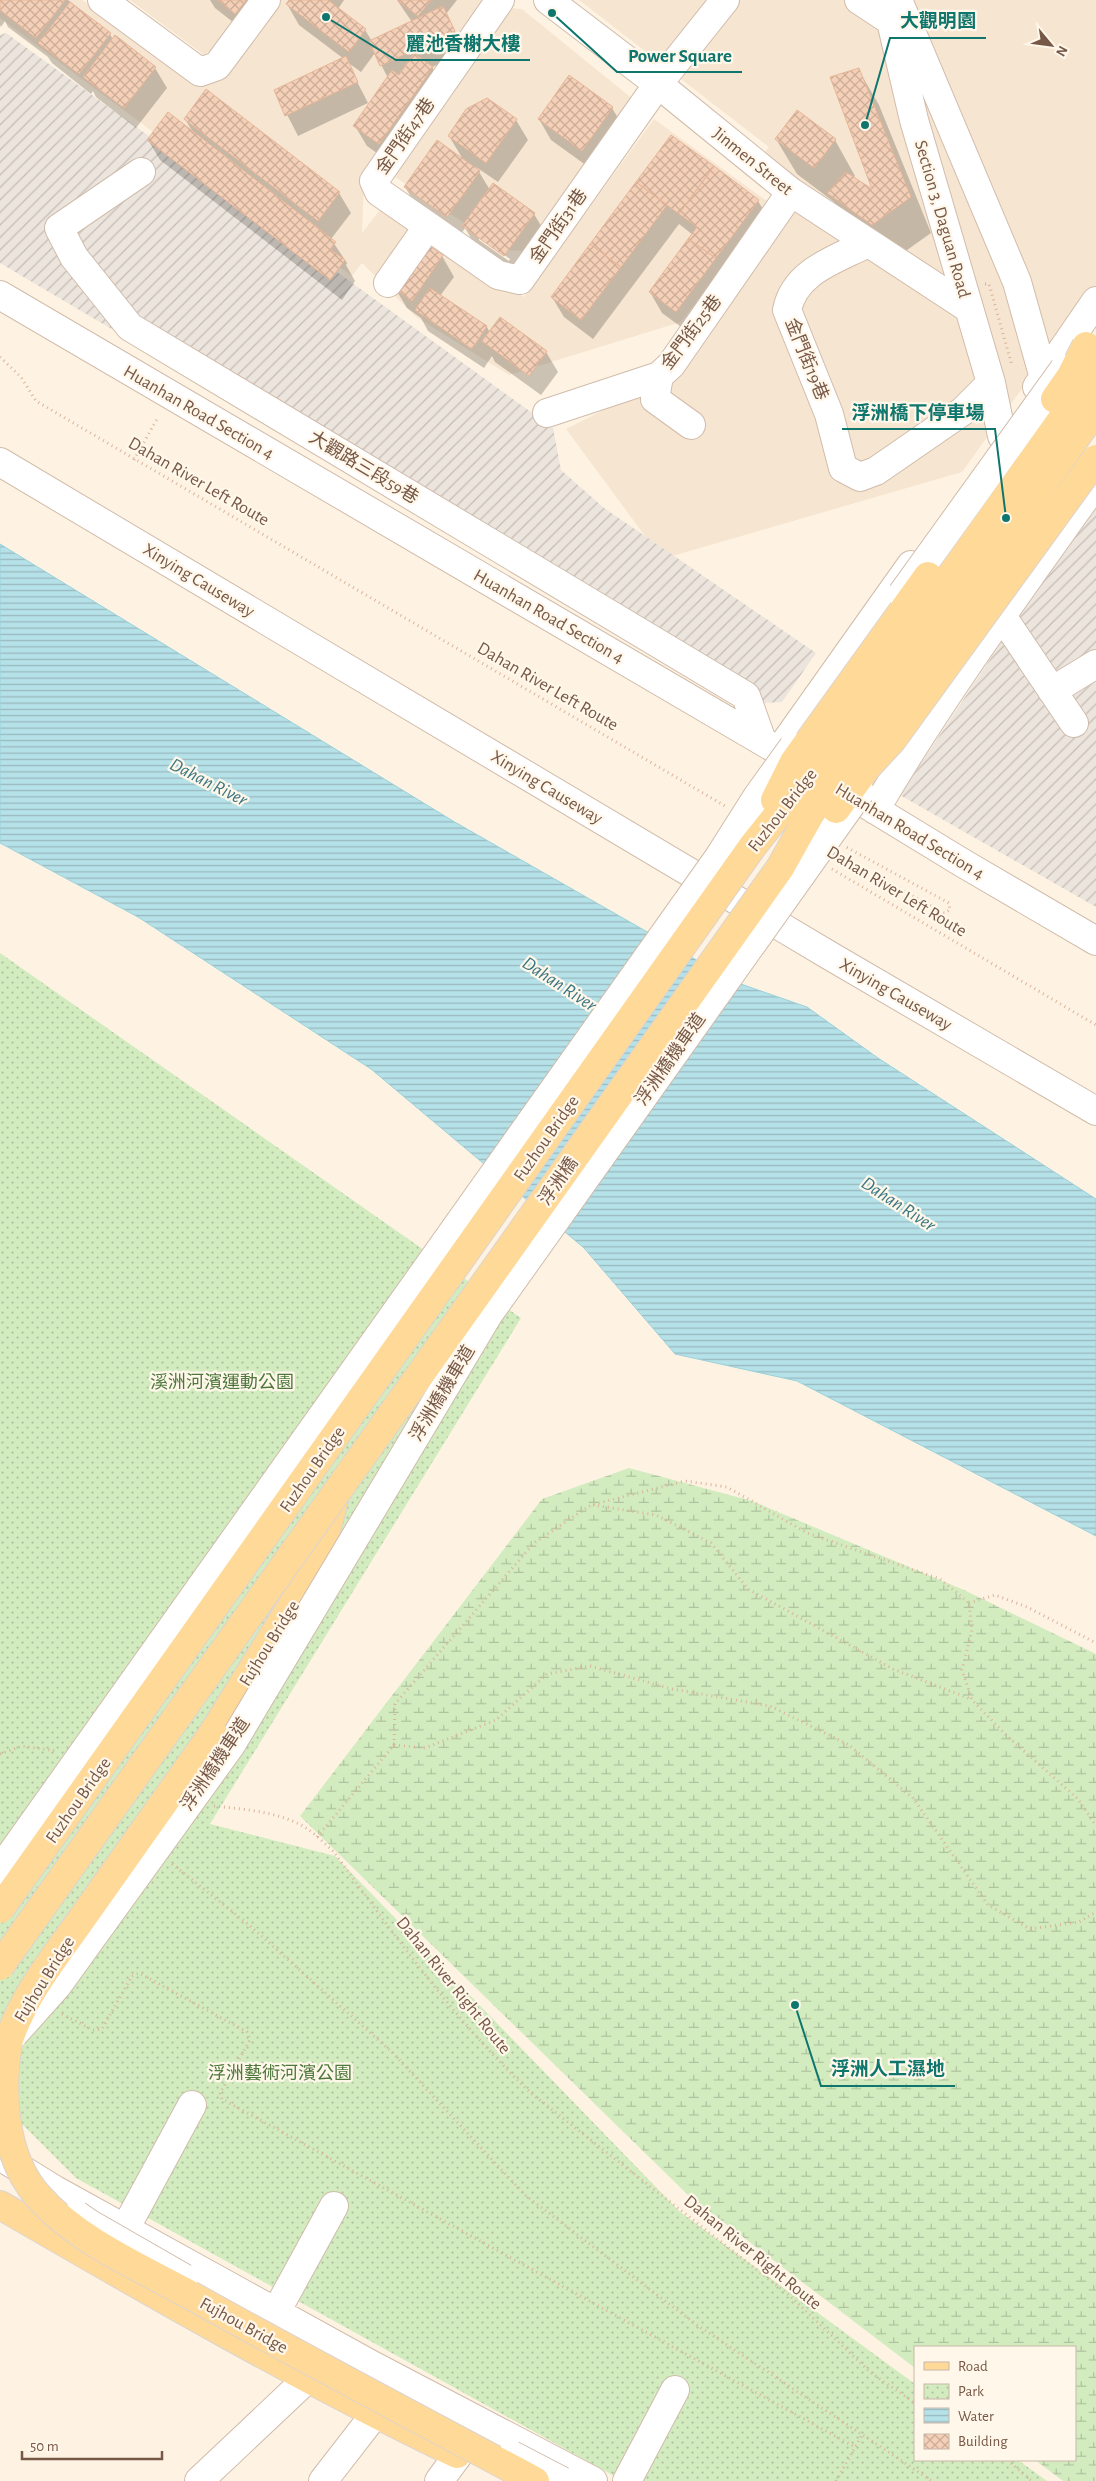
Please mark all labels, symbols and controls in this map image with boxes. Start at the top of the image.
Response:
callout: 大觀明園 [890,4,986,38]
text: 大觀明園 [900,11,976,31]
north arrow [1026,20,1076,70]
callout: 麗池香榭大樓 [396,26,530,60]
text: 麗池香榭大樓 [406,33,520,54]
callout: Power Square [617,38,742,72]
text: N [1053,43,1070,58]
text: Power Square [628,47,732,66]
street label: 金門街47巷 [372,94,438,178]
street label: Jinmen Street [709,124,796,199]
street label: Section 3, Daguan Road [911,138,973,300]
street label: 金門街31巷 [525,185,591,267]
street label: 金門街25巷 [657,291,725,373]
street label: 金門街19巷 [781,315,833,403]
street label: Huanhan Road Section 4 [120,362,277,463]
callout: 浮洲橋下停車場 [842,395,995,429]
text: 浮洲橋下停車場 [851,402,985,423]
street label: 大觀路三段59巷 [306,426,422,508]
street label: Dahan River Left Route [125,434,272,530]
street label: Xinying Causeway [140,541,258,621]
street label: Huanhan Road Section 4 [470,566,627,667]
street label: Dahan River Left Route [474,639,621,735]
street label: Xinying Causeway [488,748,606,828]
water label: Dahan River [167,755,251,810]
street label: Fuzhou Bridge [745,766,821,856]
street label: Huanhan Road Section 4 [832,780,987,884]
street label: Dahan River Left Route [824,843,969,941]
water label: Dahan River [519,953,600,1016]
street label: Xinying Causeway [836,955,955,1034]
street label: 浮洲橋機車道 [631,1009,709,1109]
street label: Fuzhou Bridge [511,1092,583,1185]
street label: 浮洲橋 [534,1153,582,1209]
water label: Dahan River [858,1173,939,1236]
street label: 浮洲橋機車道 [406,1342,478,1444]
park label: 溪洲河濱運動公園 [150,1372,294,1392]
street label: Fuzhou Bridge [277,1423,349,1516]
street label: Fujhou Bridge [236,1597,303,1690]
street label: 浮洲橋機車道 [177,1714,253,1814]
street label: Fuzhou Bridge [43,1754,115,1847]
street label: Dahan River Right Route [392,1914,514,2058]
street label: Fujhou Bridge [11,1933,78,2026]
callout: 浮洲人工濕地 [821,2052,955,2086]
text: 浮洲人工濕地 [831,2058,945,2079]
park label: 浮洲藝術河濱公園 [208,2063,352,2083]
street label: Dahan River Right Route [680,2192,824,2314]
street label: Fujhou Bridge [197,2294,290,2357]
legend [914,2346,1076,2461]
text: Road [958,2359,988,2374]
text: Park [958,2384,984,2399]
text: Water [958,2409,994,2424]
scale bar [22,2428,162,2460]
text: Building [958,2434,1008,2449]
text: 50 m [30,2439,59,2454]

